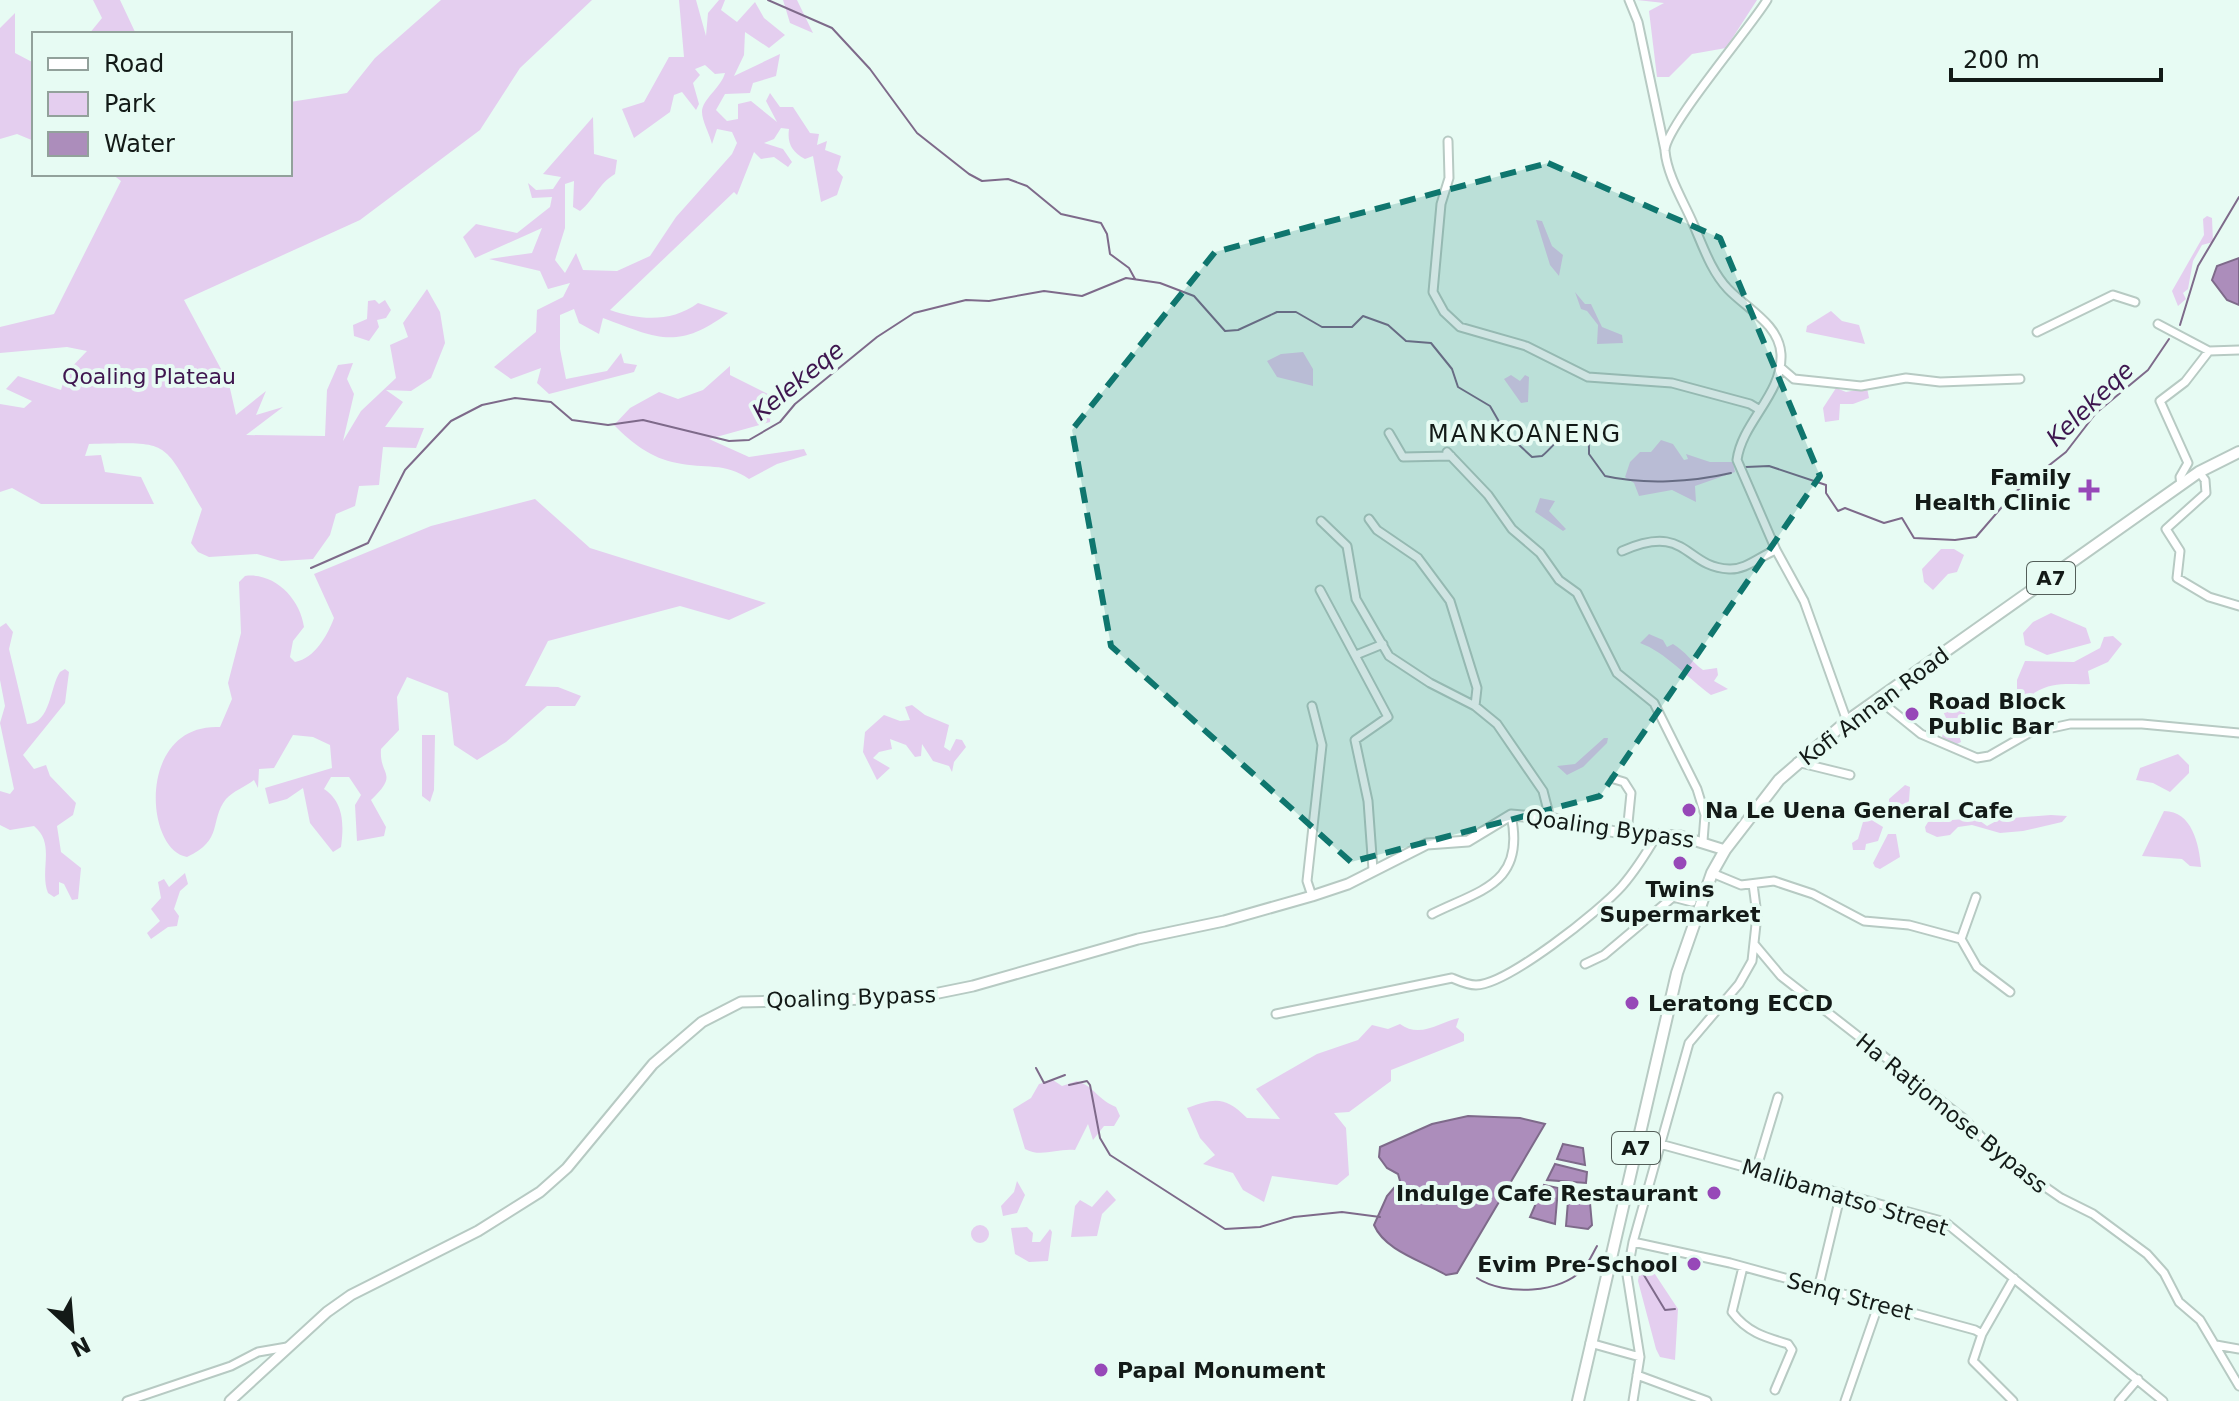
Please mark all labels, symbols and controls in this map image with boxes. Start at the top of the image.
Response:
legend [32,32,292,176]
scale bar [1951,32,2161,82]
text: 200 m [1963,46,2040,74]
text: Road [104,50,164,78]
text: Park [104,90,156,118]
text: Water [104,130,175,158]
water label: Kelekeqe [747,336,849,426]
water label: Kelekeqe [2041,356,2139,452]
park label: Qoaling Plateau [62,364,236,389]
district label: MANKOANENG [1428,420,1622,448]
place label: Family Health Clinic [1914,465,2071,515]
marker: Family Health Clinic [2078,479,2100,501]
road number: A7 [2027,562,2075,594]
street label: Kofi Annan Road [1795,642,1954,771]
place label: Road Block Public Bar [1928,689,2067,739]
marker: Road Block Public Bar [1903,705,1921,723]
place label: Na Le Uena General Cafe [1705,798,2013,823]
marker: Na Le Uena General Cafe [1680,801,1698,819]
street label: Qoaling Bypass [1524,804,1696,853]
marker: Twins Supermarket [1671,854,1689,872]
place label: Twins Supermarket [1599,877,1761,927]
street label: Qoaling Bypass [766,982,936,1013]
place label: Leratong ECCD [1648,991,1833,1016]
marker: Leratong ECCD [1623,994,1641,1012]
street label: Ha Ratjomose Bypass [1851,1029,2052,1198]
road number: A7 [1612,1132,1660,1164]
street label: Malibamatso Street [1739,1154,1951,1241]
place label: Indulge Cafe Restaurant [1396,1181,1698,1206]
marker: Indulge Cafe Restaurant [1705,1184,1723,1202]
place label: Evim Pre-School [1477,1252,1678,1277]
marker: Evim Pre-School [1685,1255,1703,1273]
street label: Senq Street [1784,1268,1916,1325]
north arrow [32,1289,112,1369]
text: N [67,1331,94,1362]
place label: Papal Monument [1117,1358,1326,1383]
marker: Papal Monument [1092,1361,1110,1379]

